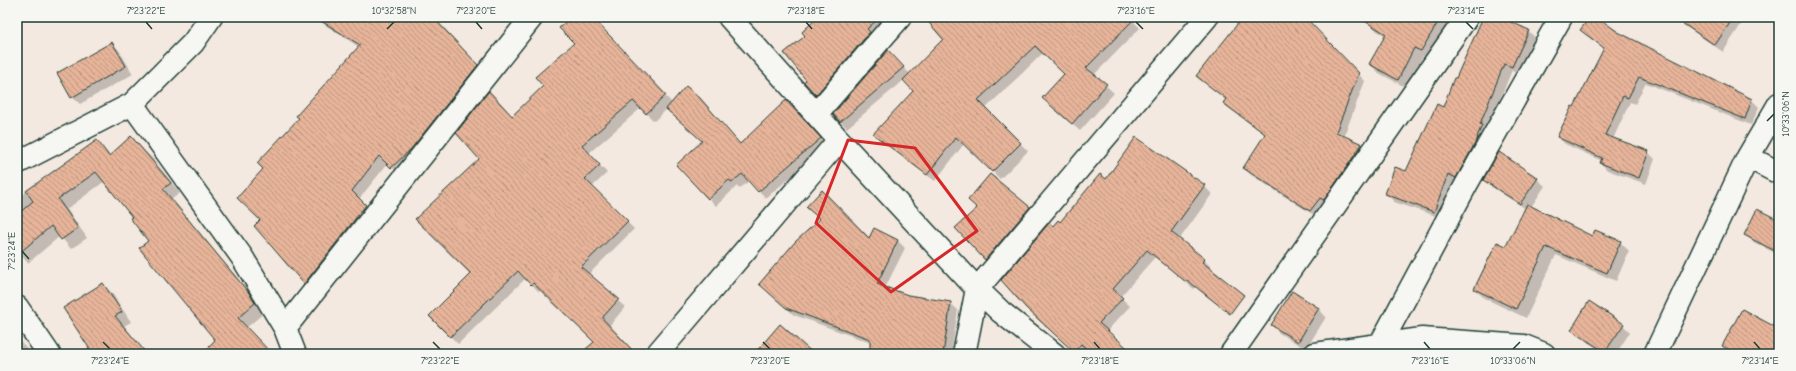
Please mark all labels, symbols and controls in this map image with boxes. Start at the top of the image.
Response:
text: 7°23'22"E [127,5,165,17]
text: 10°32'58"N [372,5,416,17]
text: 7°23'20"E [456,5,496,17]
text: 7°23'18"E [787,5,825,17]
text: 7°23'16"E [1117,5,1155,17]
text: 7°23'14"E [1447,5,1485,17]
text: 10°33'06"N [1780,91,1792,137]
text: 7°23'24"E [6,232,18,270]
text: 7°23'24"E [91,355,129,367]
text: 7°23'22"E [421,355,459,367]
text: 7°23'20"E [750,355,790,367]
text: 7°23'18"E [1081,355,1119,367]
text: 7°23'16"E [1411,355,1449,367]
text: 10°33'06"N [1490,355,1536,367]
text: 7°23'14"E [1741,355,1779,367]

